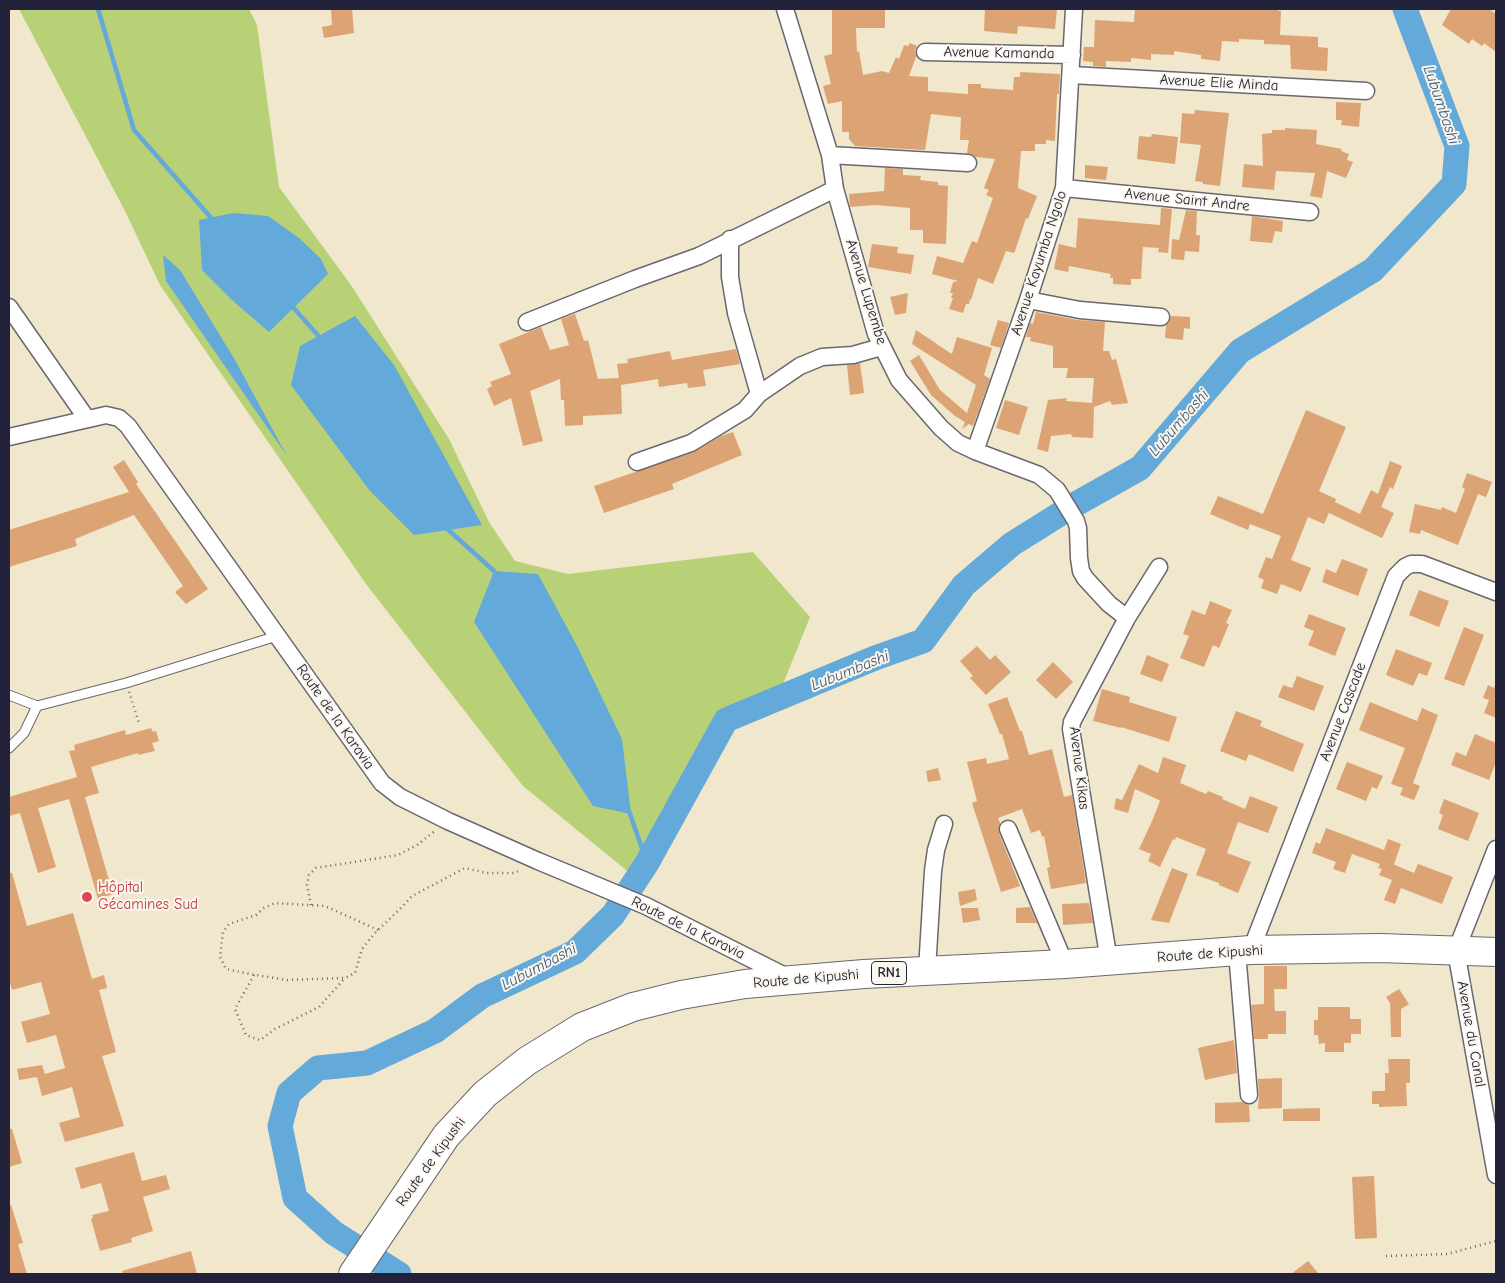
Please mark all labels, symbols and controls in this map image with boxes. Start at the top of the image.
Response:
street label: Avenue Kamanda [943,43,1055,63]
water label: Lubumbashi [1419,63,1463,147]
street label: Avenue Elie Minda [1159,71,1279,95]
street label: Avenue Saint Andre [1123,184,1251,216]
street label: Avenue Kayumba Ngolo [1007,188,1071,338]
street label: Avenue Lupembe [841,237,891,347]
water label: Lubumbashi [1145,386,1213,460]
water label: Lubumbashi [808,647,892,695]
street label: Avenue Cascade [1316,660,1370,764]
street label: Route de la Karavia [292,661,378,773]
street label: Avenue Kikas [1065,726,1093,810]
place label: Hôpital Gécamines Sud [98,879,198,914]
marker: Hôpital Gécamines Sud [80,890,94,904]
street label: Route de la Karavia [628,893,748,963]
water label: Lubumbashi [498,939,580,995]
street label: Route de Kipushi [1156,941,1264,967]
road number: RN1 [872,961,906,984]
street label: Route de Kipushi [752,965,860,993]
street label: Avenue du Canal [1453,979,1489,1089]
street label: Route de Kipushi [392,1114,470,1210]

